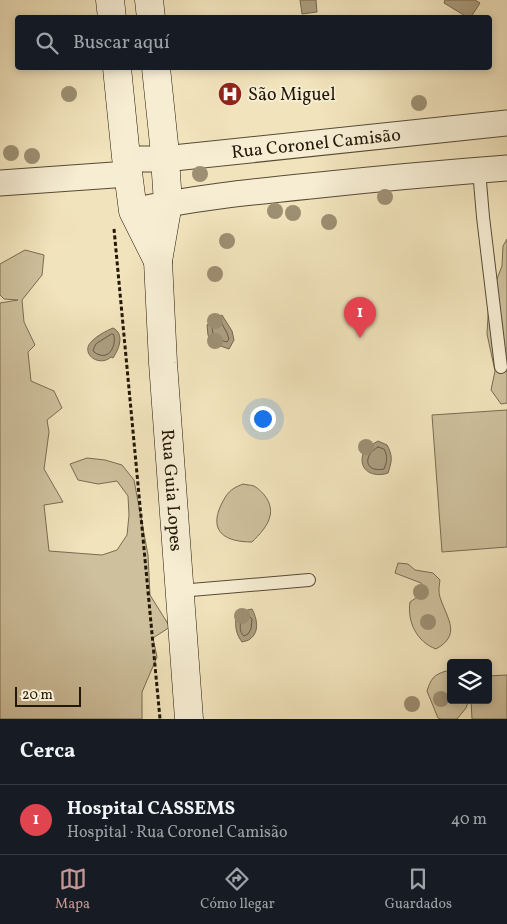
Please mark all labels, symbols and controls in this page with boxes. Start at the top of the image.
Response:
search box [15,15,492,70]
icon: search [33,29,61,57]
text: Buscar aquí [73,30,170,56]
hospital icon: São Miguel [217,81,243,107]
place label: São Miguel [248,83,336,108]
street label: Rua Coronel Camisão [230,123,402,166]
pin: 1 [344,297,376,338]
your location [250,406,276,432]
street label: Rua Guia Lopes [154,428,188,552]
map controls [447,659,492,704]
button: layers [447,659,492,704]
scale bar [15,684,81,707]
text: 20 m [22,686,53,705]
text: Cerca [20,737,75,766]
text: Hospital CASSEMS [67,796,235,822]
text: 1 [33,809,39,831]
text: 40 m [451,809,487,831]
text: Hospital · Rua Coronel Camisão [67,822,287,844]
tab: Mapa [55,865,90,914]
tab: Cómo llegar [200,865,275,914]
tab: Guardados [385,865,452,914]

